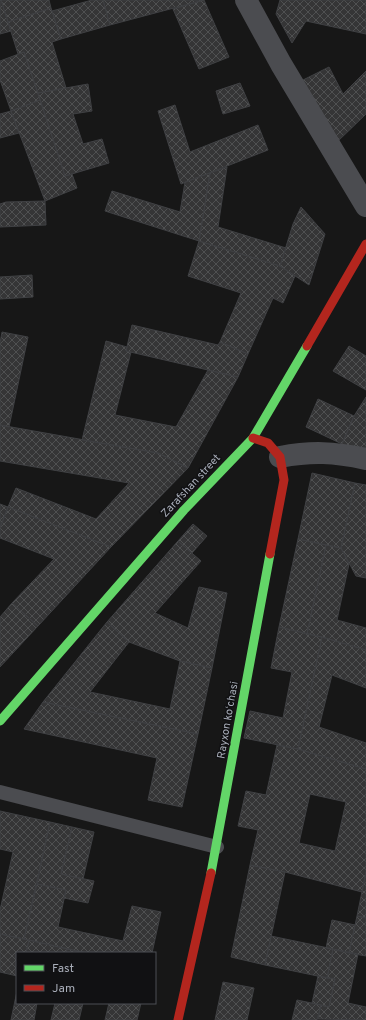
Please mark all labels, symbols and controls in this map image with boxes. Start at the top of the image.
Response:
street label: Zarafshan street [158,452,224,520]
street label: Rayxon koʻchasi [214,680,242,760]
legend [16,952,156,1004]
text: Fast [52,961,74,977]
text: Jam [52,981,75,997]

